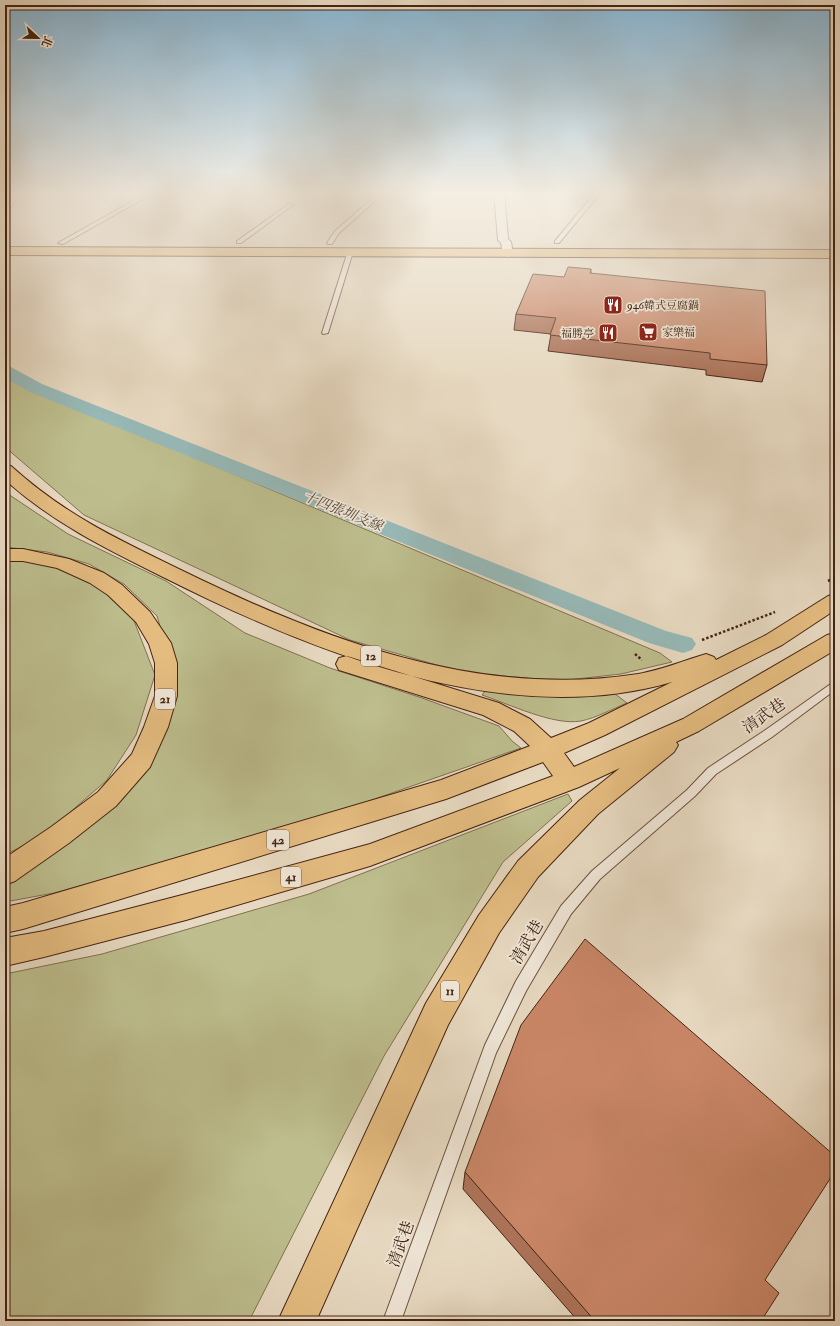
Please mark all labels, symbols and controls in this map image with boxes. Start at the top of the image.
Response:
north arrow [18,18,58,58]
text: 北 [39,34,55,49]
restaurant icon: 946韓式豆腐鍋 [602,294,624,316]
place label: 946韓式豆腐鍋 [626,299,699,312]
supermarket icon: 家樂福 [637,321,659,343]
restaurant icon: 福勝亭 [597,322,619,344]
place label: 家樂福 [662,326,695,339]
place label: 福勝亭 [561,327,594,340]
water label: 十四張圳支線 [301,487,387,535]
road number: 12 [361,646,381,666]
road number: 21 [155,689,175,709]
street label: 清武巷 [739,694,789,738]
road number: 42 [267,830,289,850]
road number: 41 [281,867,301,887]
street label: 清武巷 [506,916,548,968]
road number: 11 [441,981,459,1001]
street label: 清武巷 [383,1218,419,1270]

